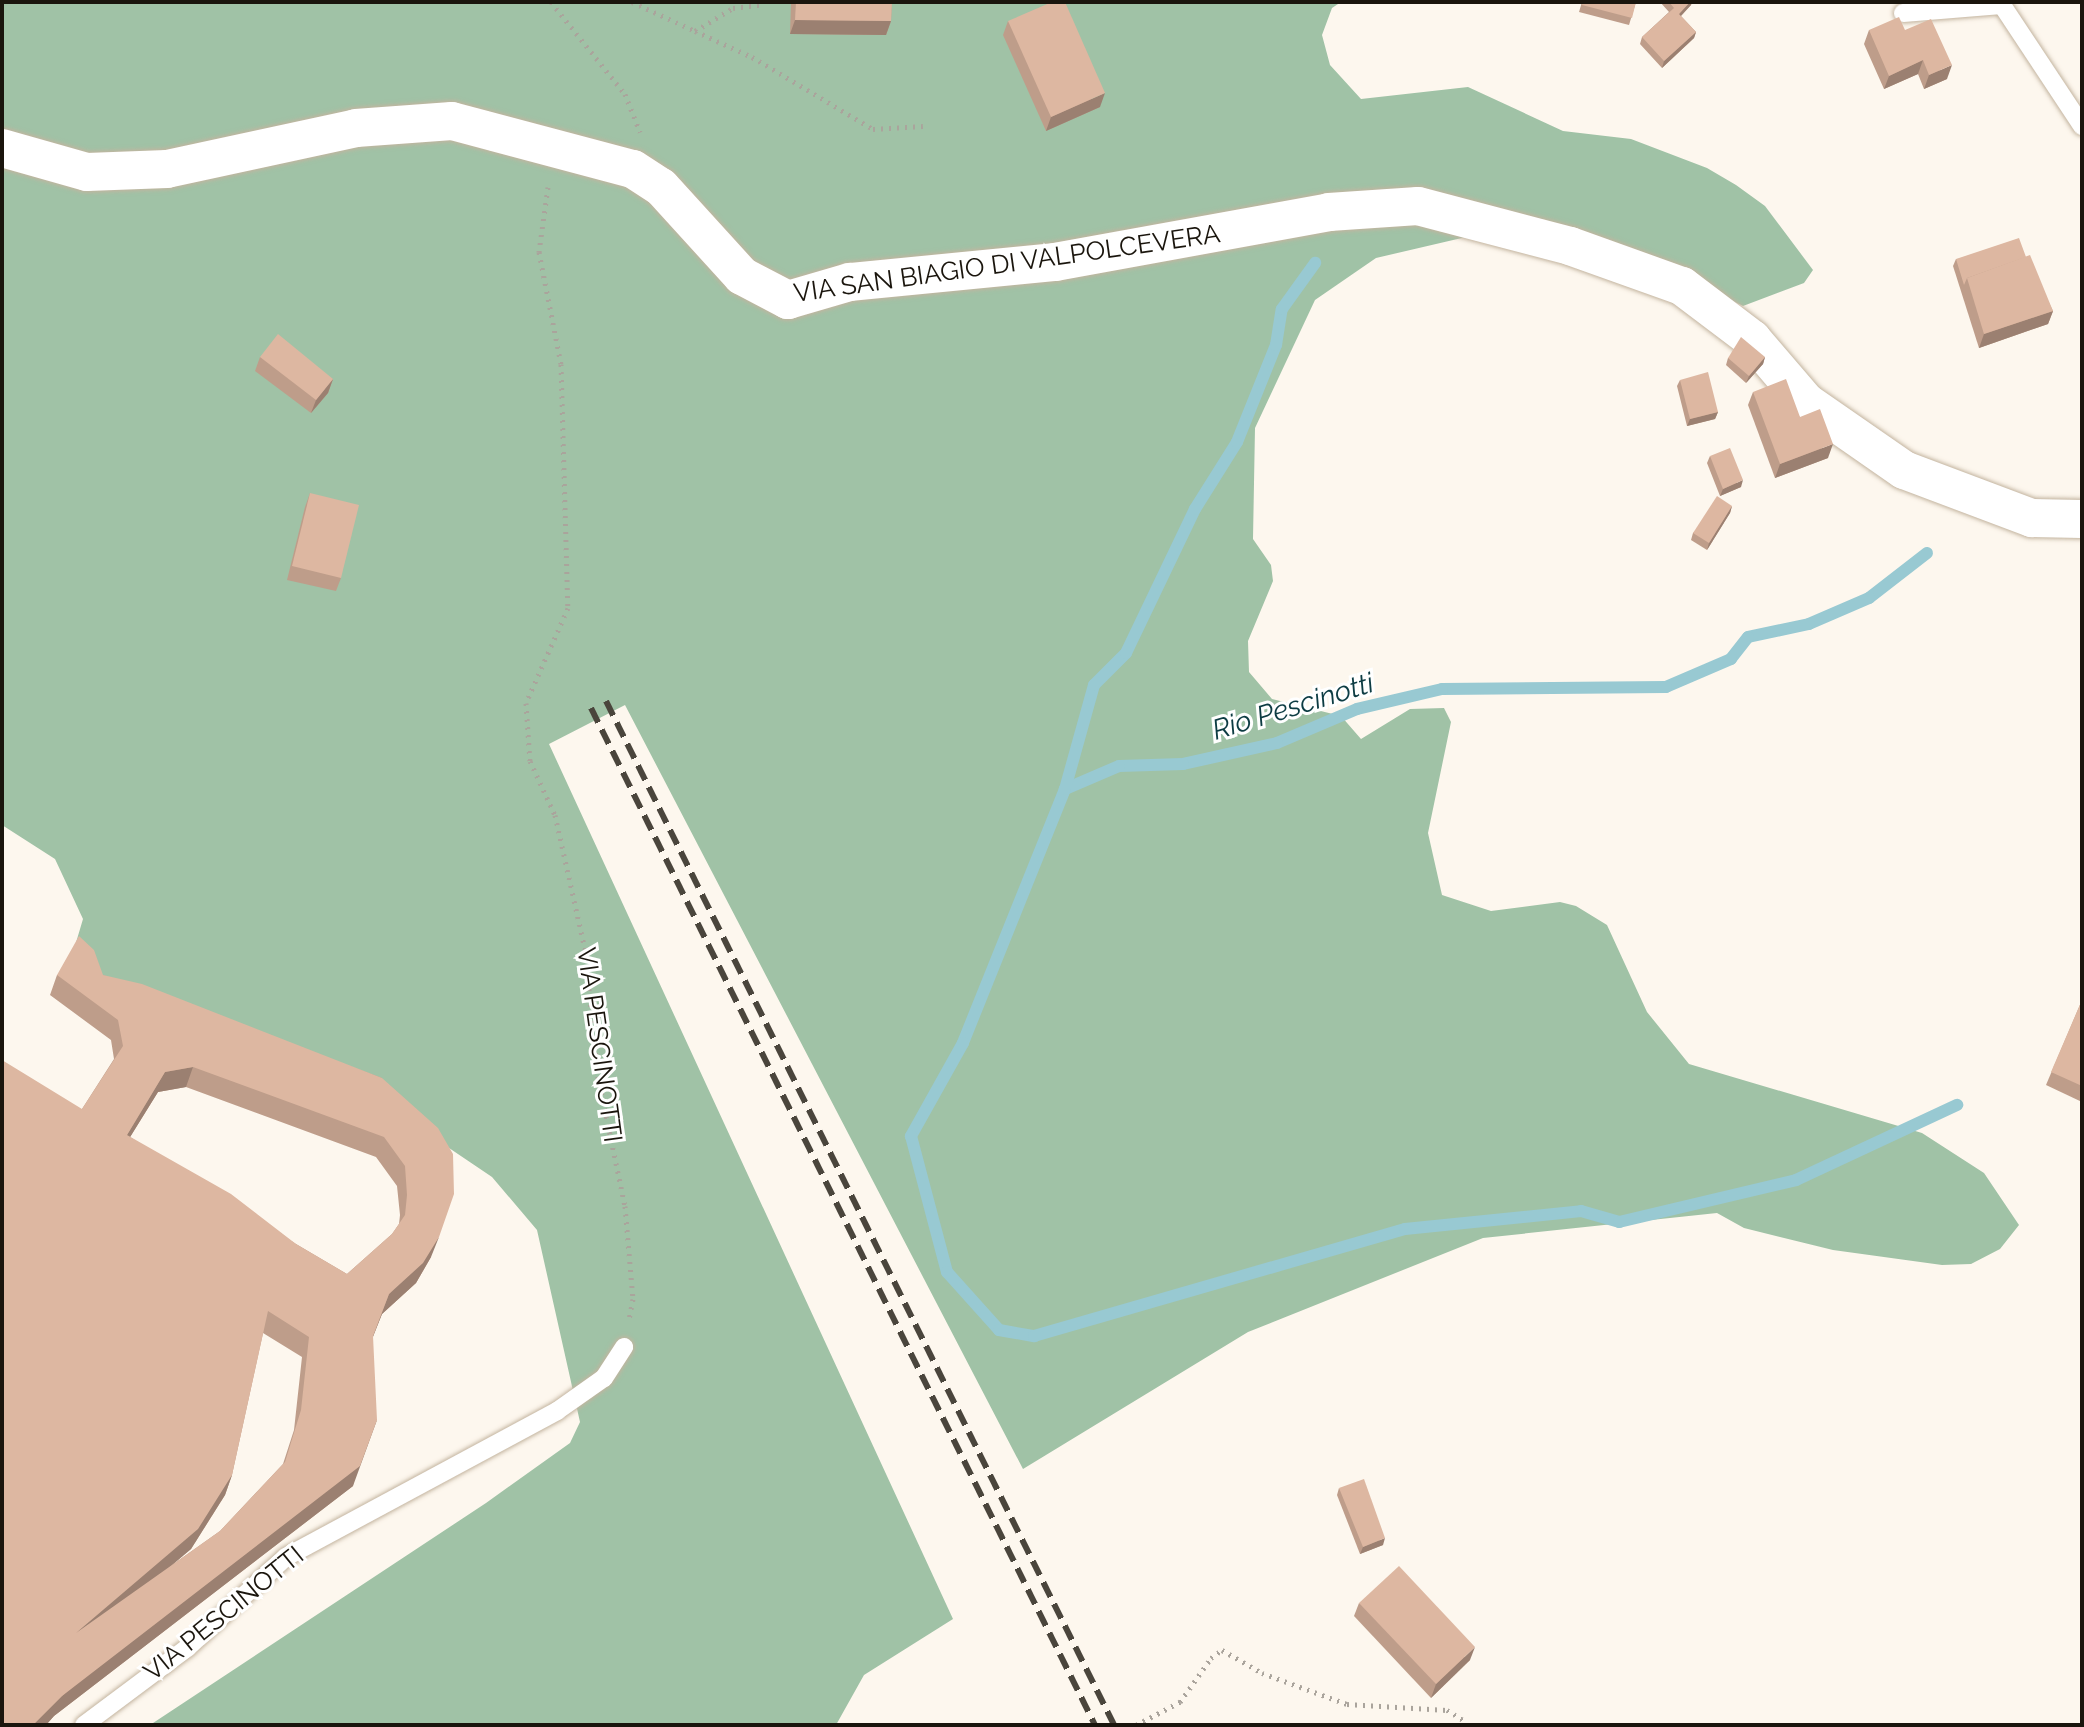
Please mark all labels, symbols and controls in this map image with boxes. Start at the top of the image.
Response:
street label: VIA SAN BIAGIO DI VALPOLCEVERA [791,218,1223,310]
water label: Rio Pescinotti [1208,666,1378,748]
street label: VIA PESCINOTTI [570,945,628,1145]
street label: VIA PESCINOTTI [137,1540,311,1688]

